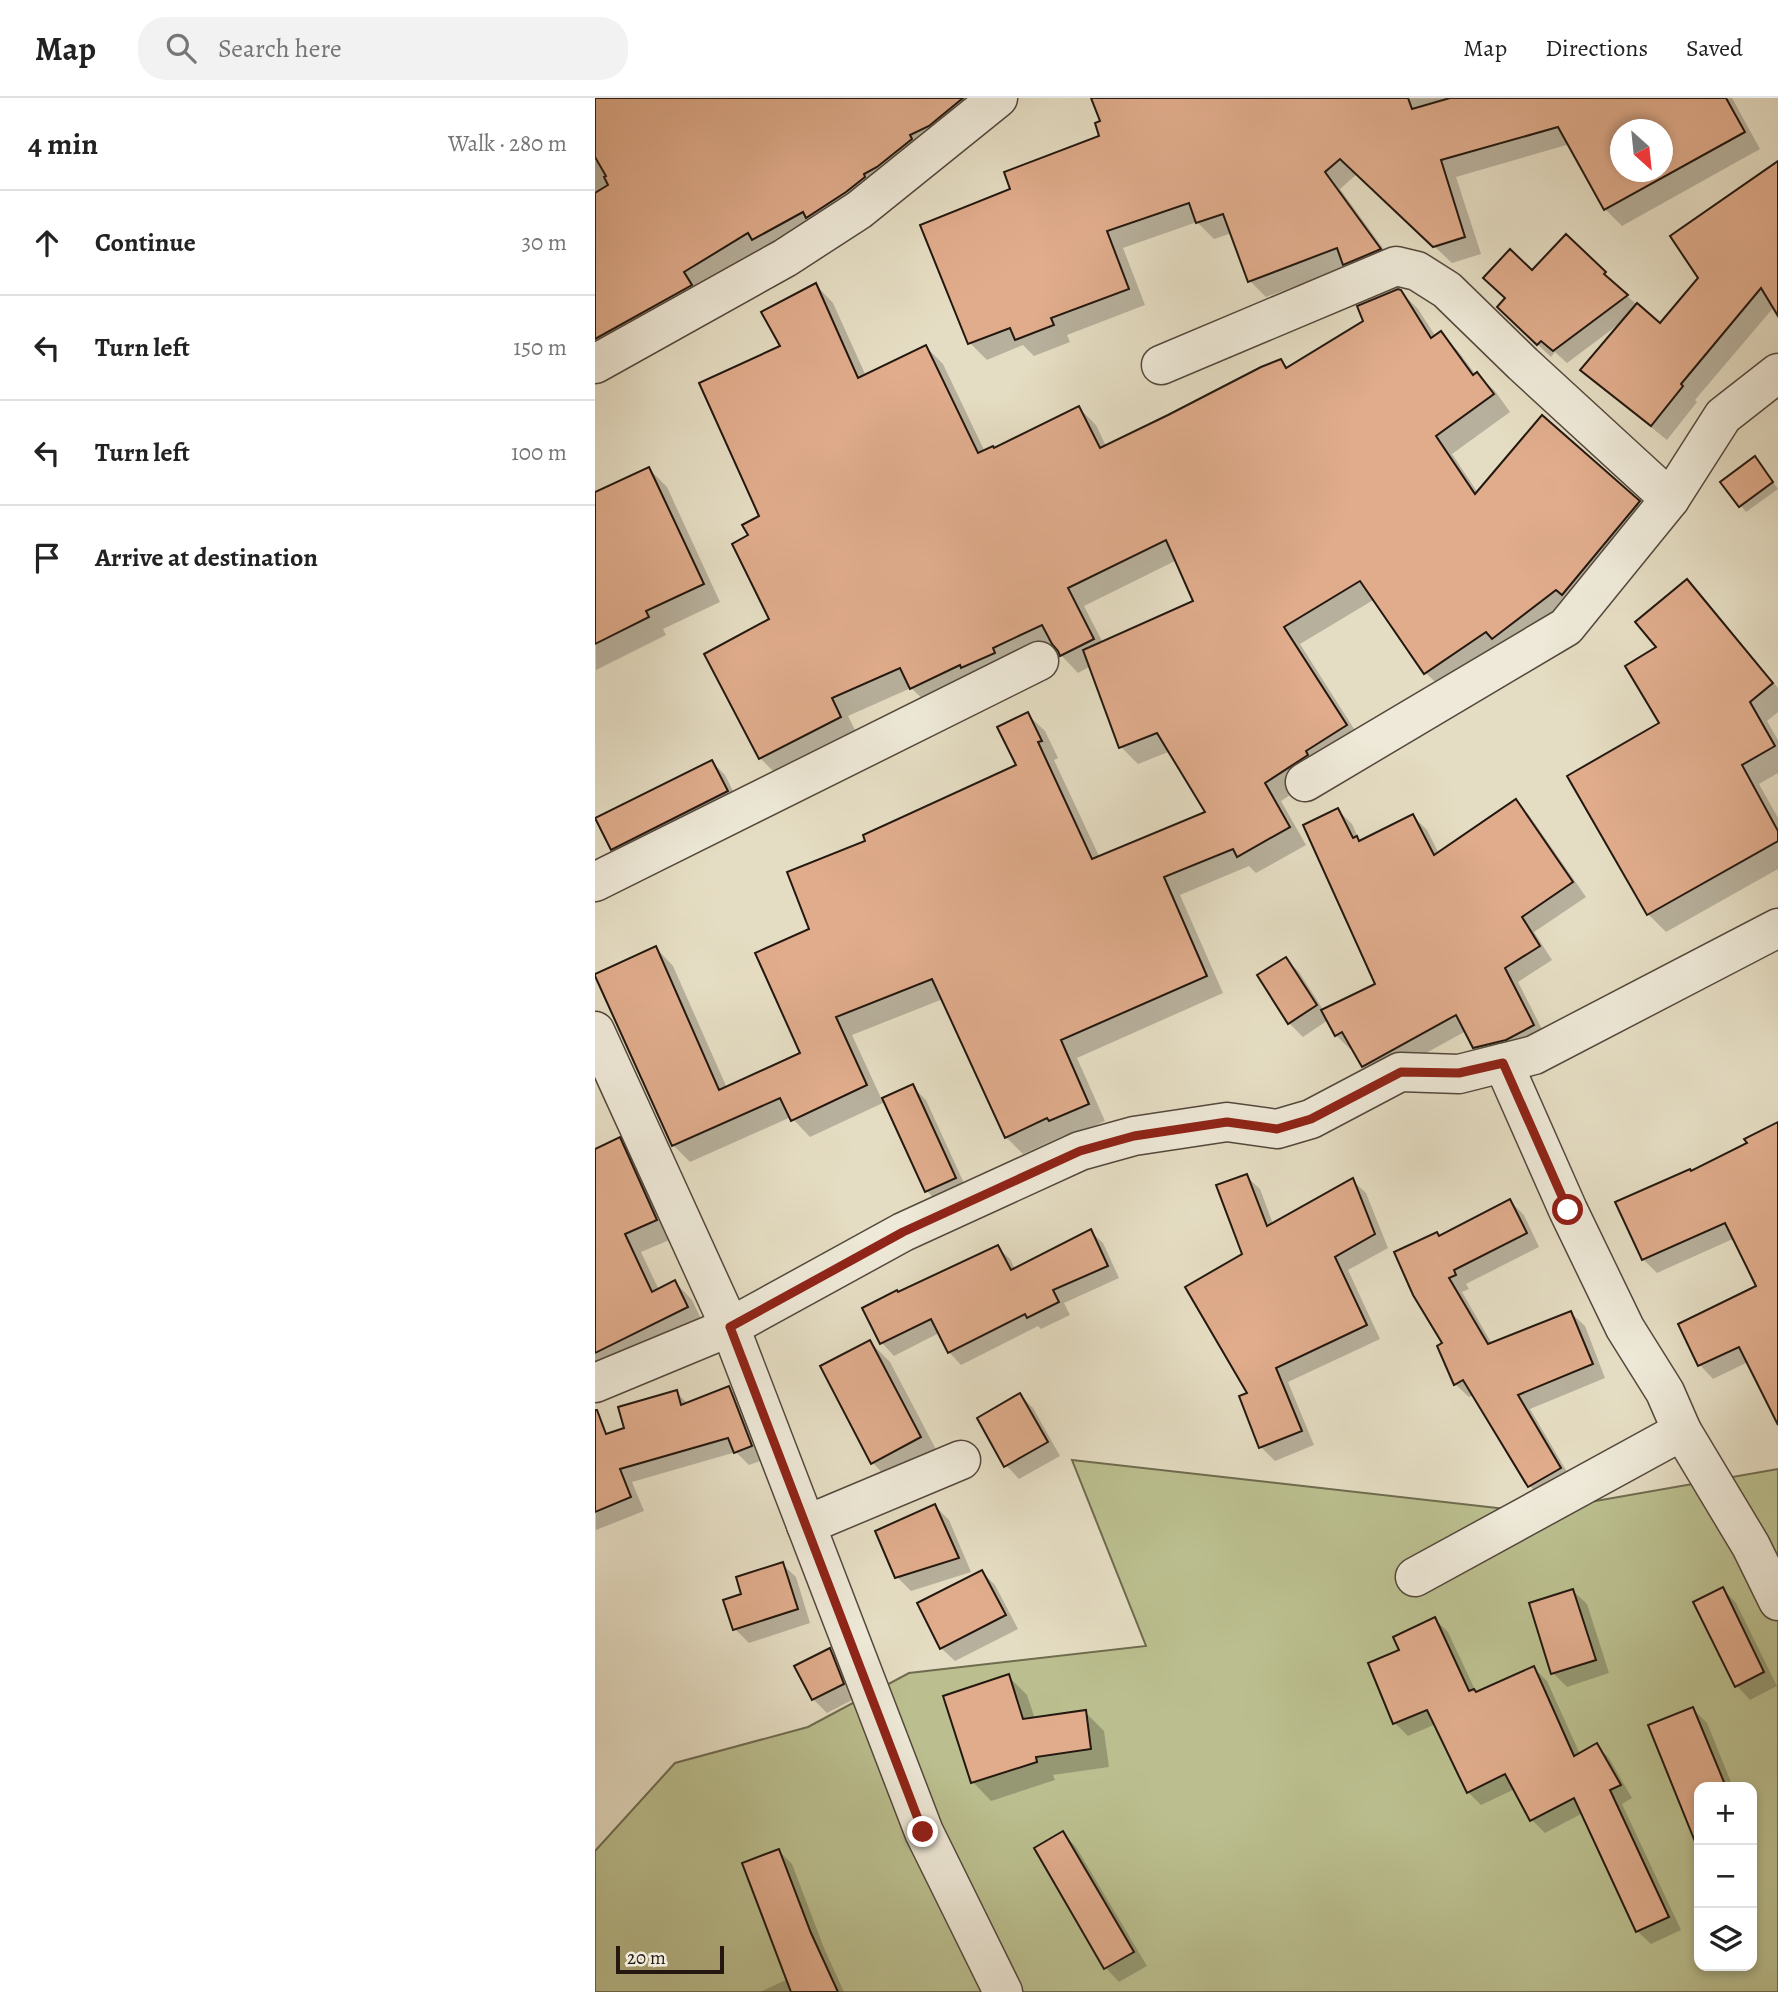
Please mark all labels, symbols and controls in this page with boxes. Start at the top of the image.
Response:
search box [138,17,628,80]
text: Map [35,26,96,71]
icon: search [162,29,200,67]
text: Search here [218,31,342,66]
text: Map [1463,32,1507,64]
text: Directions [1545,32,1648,64]
text: Saved [1686,32,1743,64]
north arrow [1610,119,1673,182]
text: 4 min [28,124,98,164]
text: Walk · 280 m [448,128,567,159]
icon: ahead [28,224,66,262]
text: Continue [95,225,196,260]
text: 30 m [521,227,567,258]
icon: left [28,329,66,367]
text: Turn left [95,330,190,365]
text: 150 m [513,332,567,363]
icon: left [28,434,66,472]
text: Turn left [95,435,190,470]
text: 100 m [511,437,567,468]
icon: arrive [28,539,66,577]
text: Arrive at destination [95,540,318,575]
route start [1552,1194,1583,1225]
map controls [1694,1782,1757,1971]
button: + [1694,1782,1757,1845]
route end [907,1816,938,1847]
button: − [1694,1845,1757,1908]
button: layers [1694,1908,1757,1971]
scale bar [616,1943,725,1975]
text: 20 m [627,1945,666,1971]

